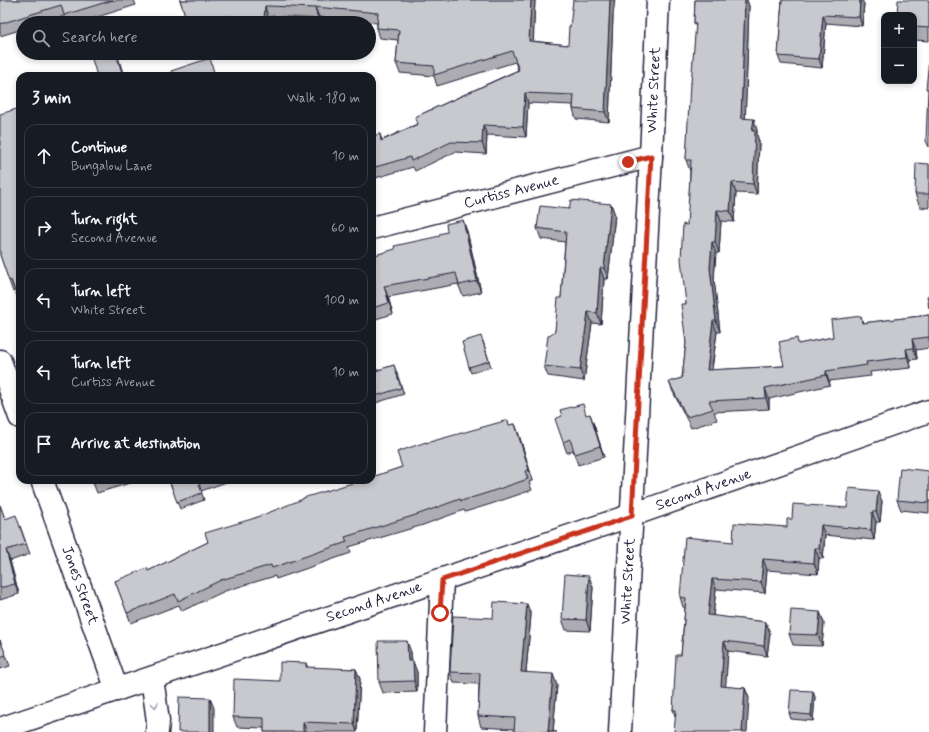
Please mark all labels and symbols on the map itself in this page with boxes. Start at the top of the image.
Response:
street label: White Street [642,46,666,133]
route end [619,153,637,171]
street label: Curtiss Avenue [462,170,561,214]
street label: Second Avenue [653,464,754,516]
street label: White Street [616,537,640,625]
street label: Jones Street [56,543,103,628]
street label: Second Avenue [324,577,425,628]
route start [431,604,449,622]
one-way arrow [150,702,159,708]

